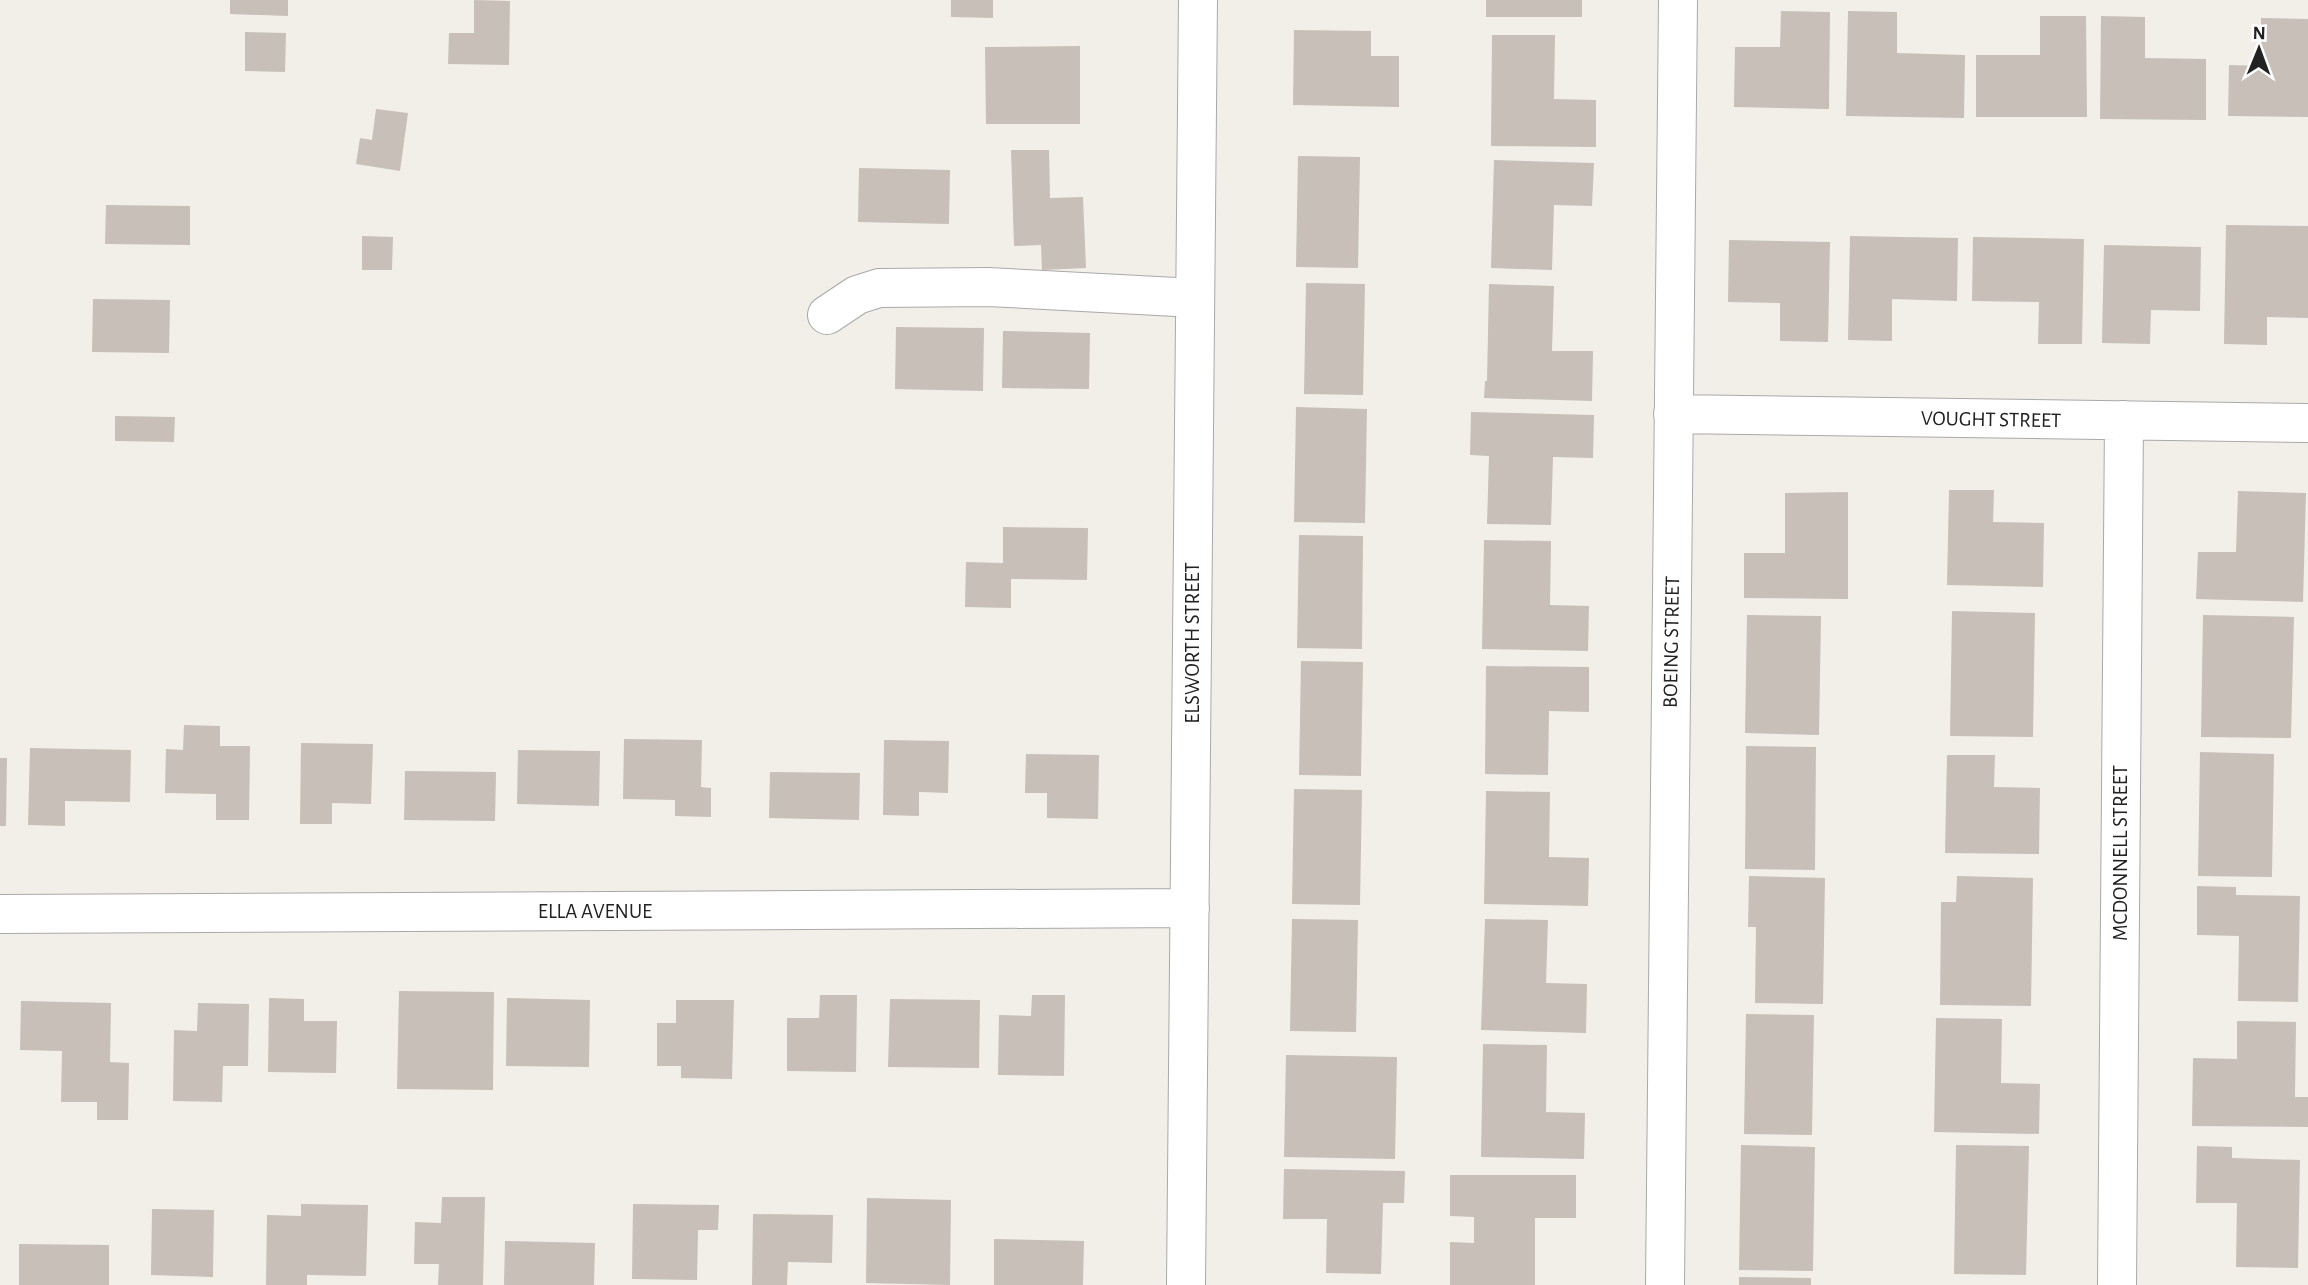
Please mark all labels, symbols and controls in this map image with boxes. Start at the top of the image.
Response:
north arrow [2224,14,2294,84]
text: N [2252,24,2266,43]
street label: VOUGHT STREET [1921,408,2061,431]
street label: ELSWORTH STREET [1182,562,1203,724]
street label: BOEING STREET [1660,576,1683,708]
street label: MCDONNELL STREET [2110,765,2131,941]
street label: ELLA AVENUE [538,901,652,922]

